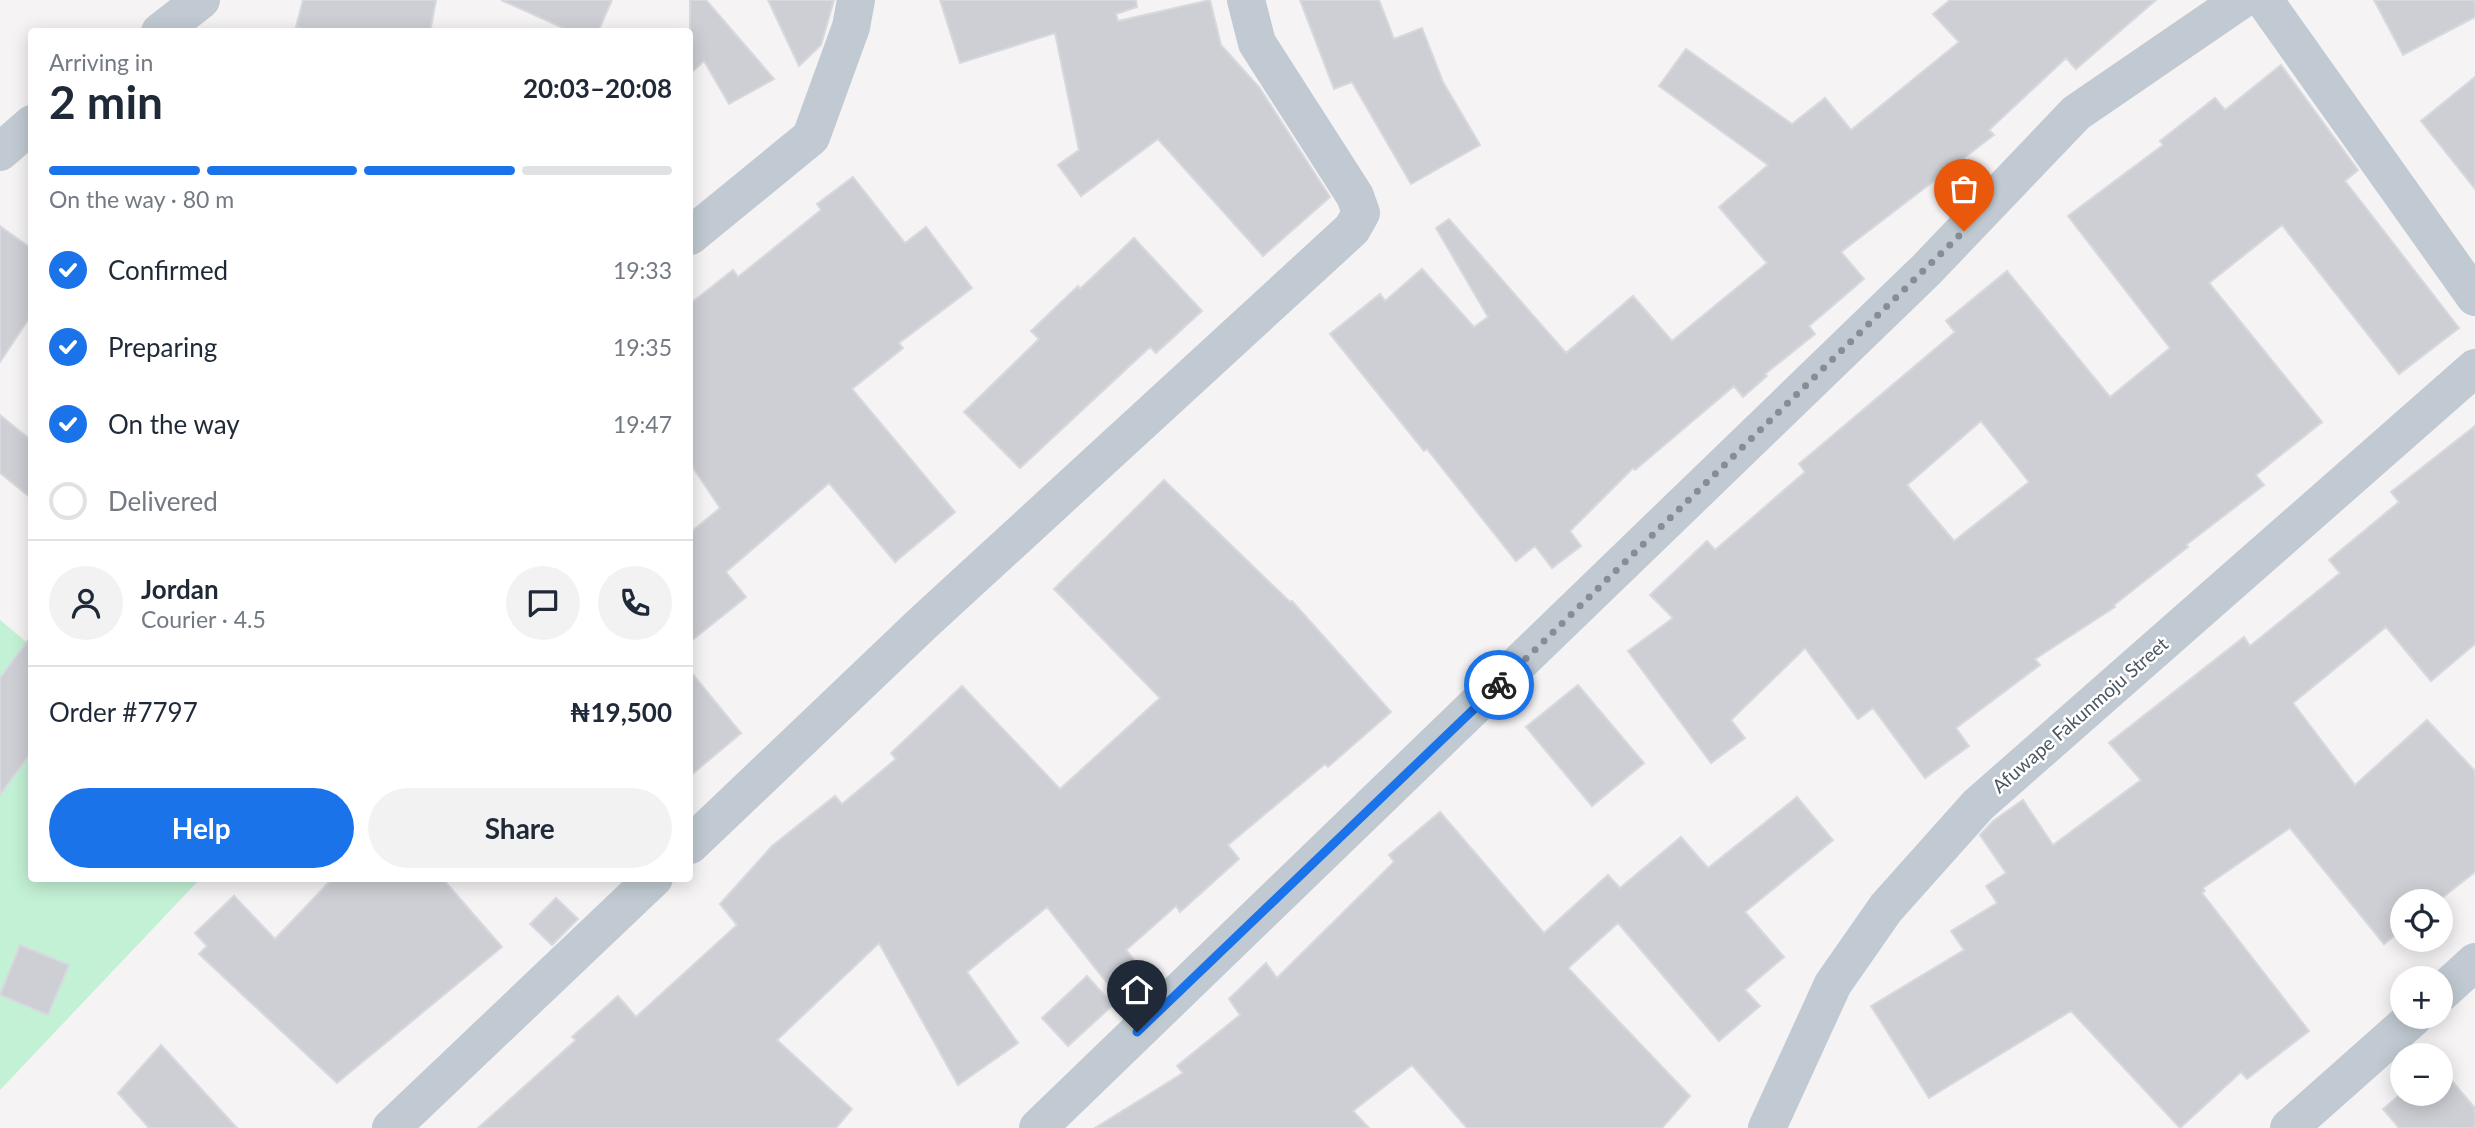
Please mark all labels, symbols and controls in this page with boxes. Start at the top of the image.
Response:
text: Arriving in [49,48,153,76]
text: 20:03–20:08 [523,72,672,104]
text: 2 min [49,74,163,129]
pin [1934,159,1994,231]
icon: bag [1945,170,1983,208]
text: On the way · 80 m [49,185,234,213]
icon: check [49,251,87,289]
text: Confirmed [108,254,228,286]
text: 19:33 [613,256,672,284]
icon: check [49,328,87,366]
text: Preparing [108,331,217,363]
text: 19:35 [613,333,672,361]
icon: check [49,405,87,443]
text: On the way [108,408,240,440]
text: 19:47 [613,410,672,438]
text: Delivered [108,485,218,517]
button: person [49,566,123,640]
button: chat [506,566,580,640]
button: phone [598,566,672,640]
text: Jordan [141,573,219,605]
text: Courier · 4.5 [141,605,266,633]
street label: Afuwape Fakunmoju Street [1987,632,2172,797]
courier [1464,650,1534,720]
icon: bike [1480,666,1518,704]
text: Order #7797 [49,696,198,728]
text: ₦19,500 [570,696,672,728]
button: Help [49,788,354,868]
button: Share [368,788,672,868]
map controls [2390,889,2453,1106]
button: locate [2390,889,2453,952]
pin [1107,960,1167,1032]
button: + [2390,966,2453,1029]
icon: home [1118,971,1156,1009]
button: − [2390,1043,2453,1106]

